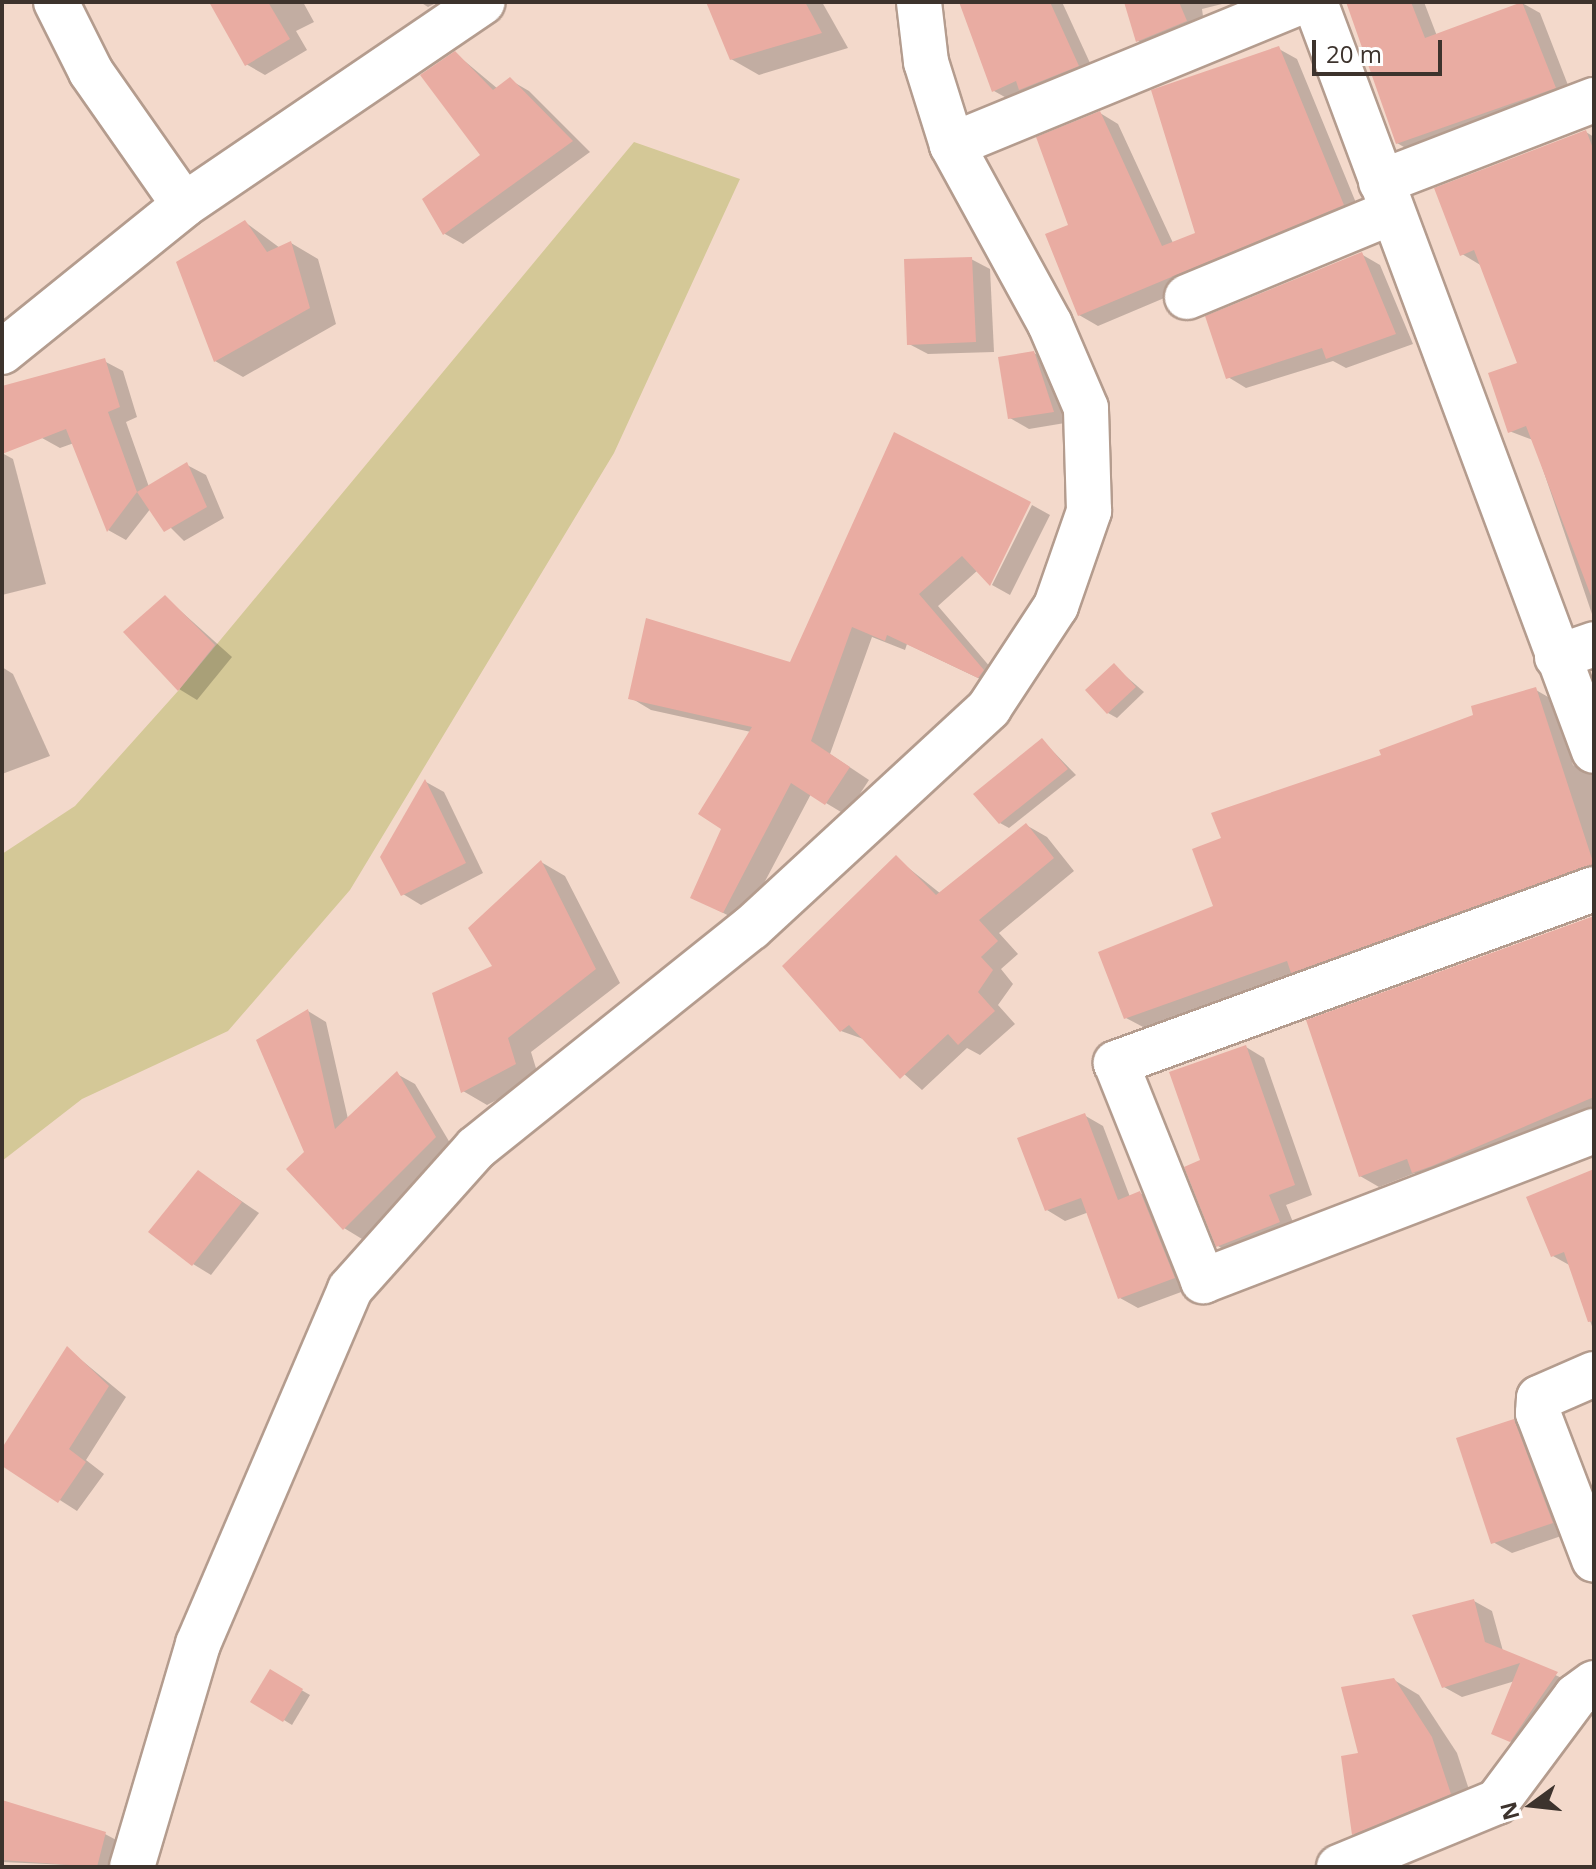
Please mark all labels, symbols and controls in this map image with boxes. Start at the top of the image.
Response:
scale bar [1316,24,1446,74]
text: 20 m [1326,37,1382,70]
north arrow [1492,1765,1572,1845]
text: N [1492,1799,1526,1824]

